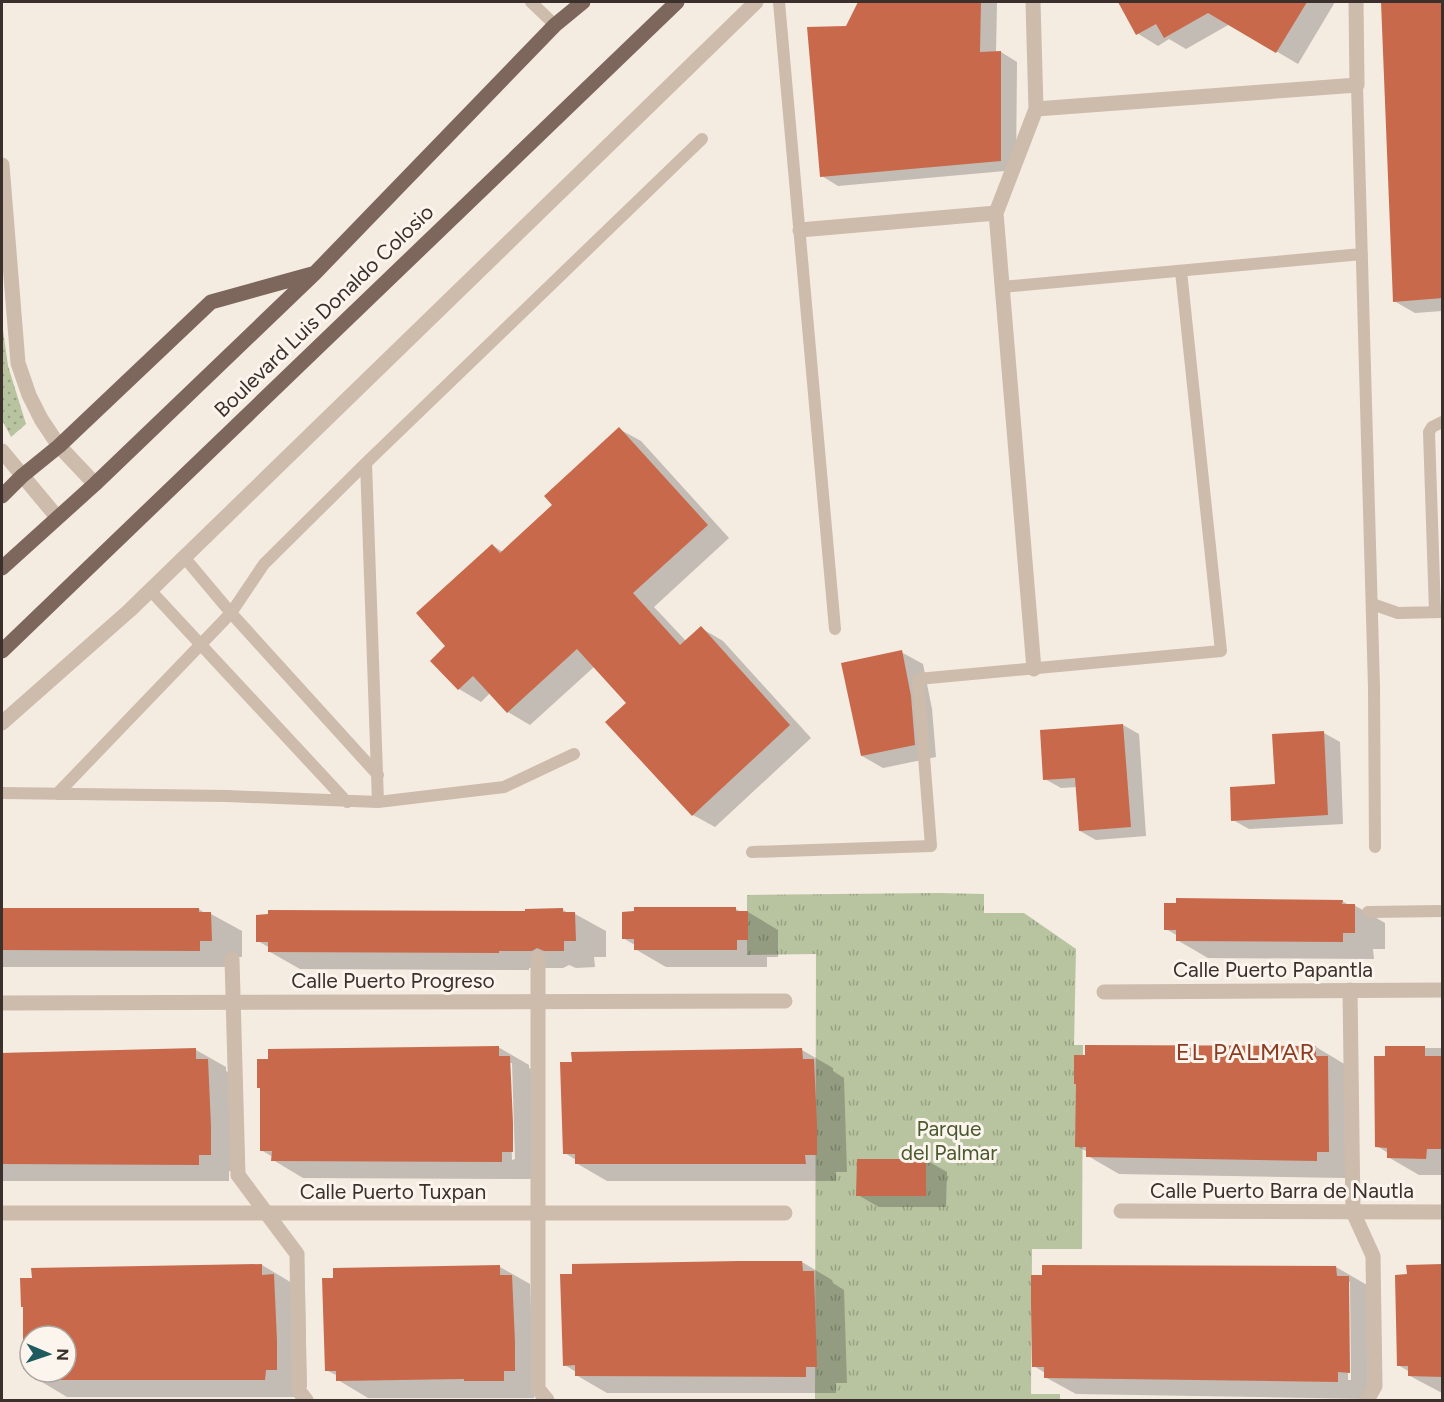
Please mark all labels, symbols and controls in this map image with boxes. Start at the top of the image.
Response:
street label: Boulevard Luis Donaldo Colosio [209,199,439,422]
street label: Calle Puerto Papantla [1173,957,1373,982]
street label: Calle Puerto Progreso [291,968,495,993]
district label: EL PALMAR [1176,1037,1316,1066]
park label: Parque del Palmar [901,1116,997,1165]
street label: Calle Puerto Barra de Nautla [1150,1178,1414,1203]
street label: Calle Puerto Tuxpan [300,1179,486,1204]
north arrow [18,1324,78,1384]
text: N [53,1348,72,1361]

